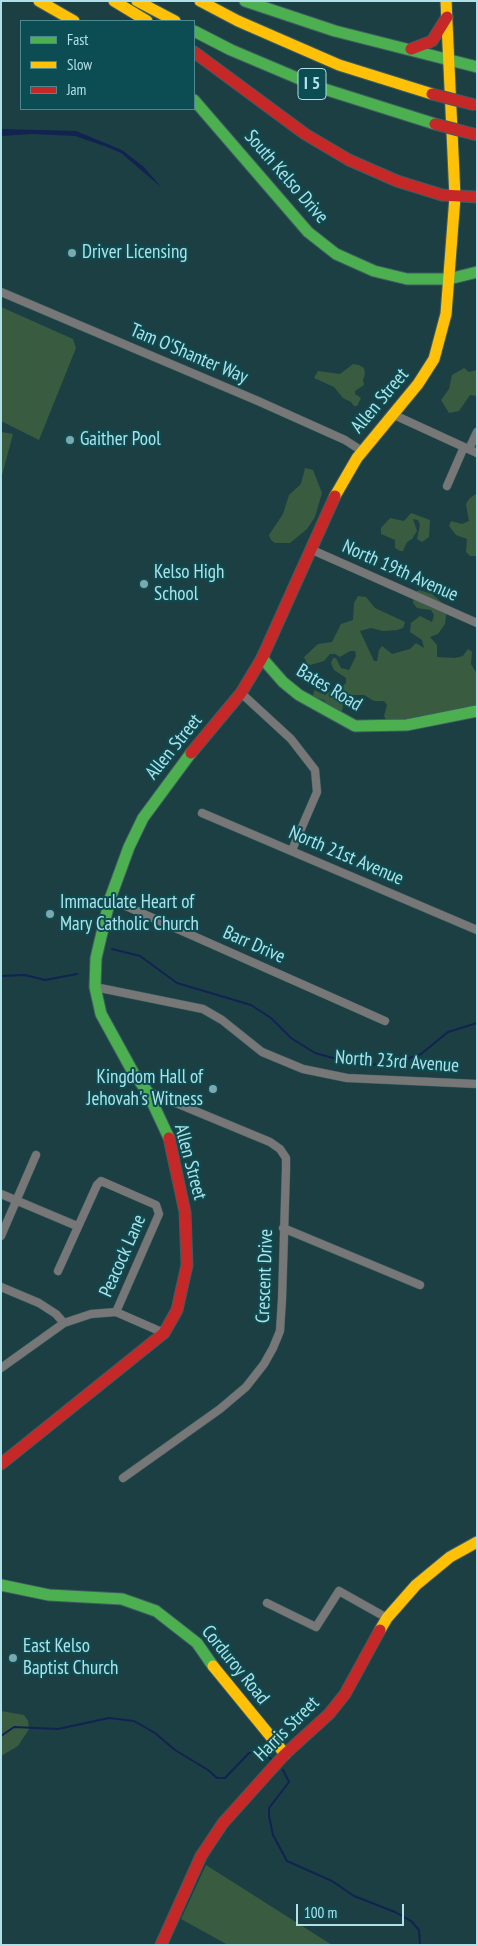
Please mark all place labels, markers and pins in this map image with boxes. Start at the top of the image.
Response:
place label: Driver Licensing [82,242,187,264]
marker: Driver Licensing [66,247,78,259]
place label: Gaither Pool [80,429,161,451]
marker: Gaither Pool [64,434,76,446]
place label: Kelso High School [154,562,224,606]
marker: Kelso High School [138,578,150,590]
place label: Immaculate Heart of Mary Catholic Church [60,892,199,936]
marker: Immaculate Heart of Mary Catholic Church [44,908,56,920]
place label: Kingdom Hall of Jehovah's Witness [87,1067,203,1111]
marker: Kingdom Hall of Jehovah's Witness [207,1083,219,1095]
place label: East Kelso Baptist Church [23,1636,118,1680]
marker: East Kelso Baptist Church [7,1652,19,1664]

